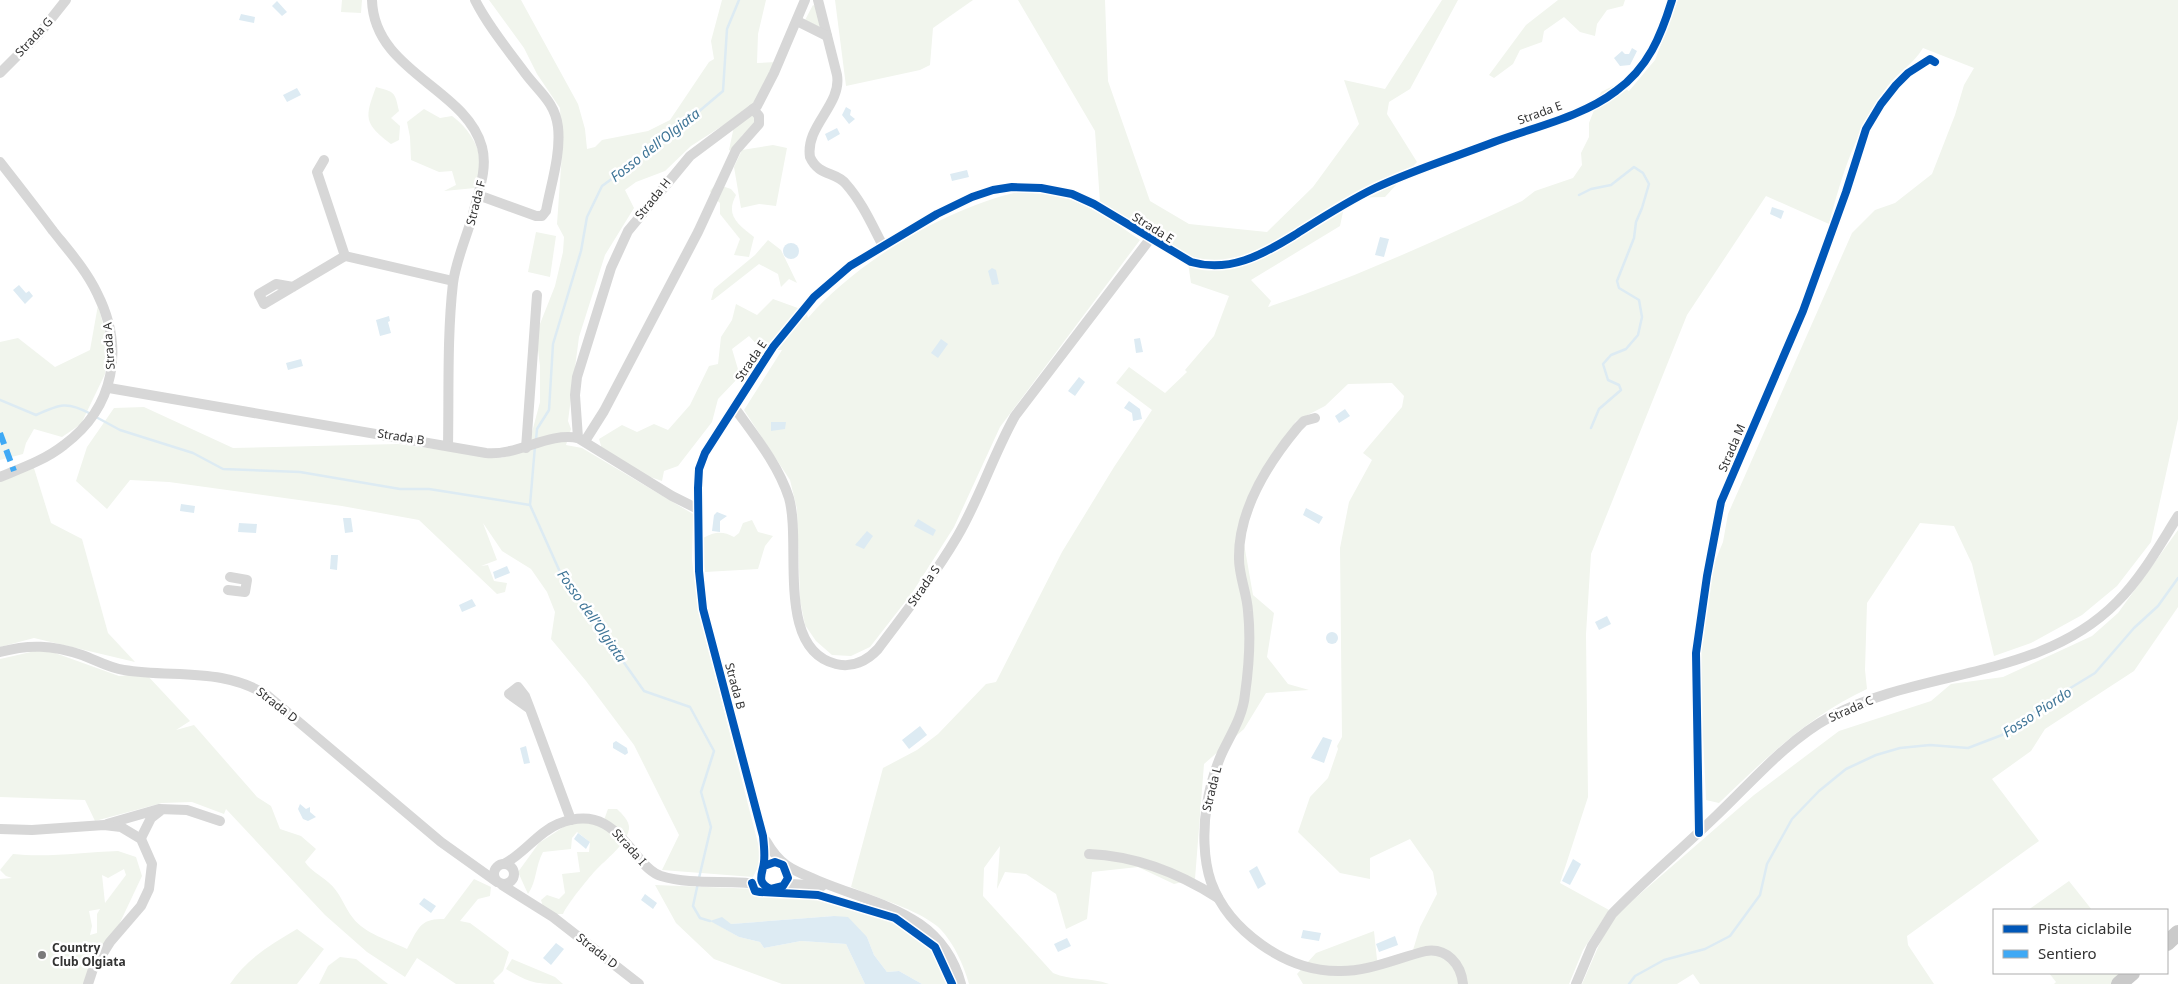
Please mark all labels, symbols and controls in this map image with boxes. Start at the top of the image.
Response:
street label: Strada G [11,13,56,60]
street label: Strada E [1515,97,1564,128]
water label: Fosso dell’Olgiata [606,104,703,186]
street label: Strada H [631,174,674,223]
street label: Strada F [462,179,489,227]
street label: Strada E [1129,208,1177,247]
street label: Strada A [98,322,119,370]
street label: Strada E [731,337,771,385]
street label: Strada M [1714,421,1749,474]
street label: Strada B [376,424,426,449]
street label: Strada S [903,562,944,610]
water label: Fosso dell’Olgiata [553,566,631,666]
street label: Strada B [721,661,750,711]
water label: Fosso Piordo [1998,682,2075,741]
street label: Strada D [253,683,302,726]
street label: Strada C [1826,691,1876,726]
street label: Strada L [1198,765,1225,813]
street label: Strada I [608,825,650,869]
legend [1993,909,2168,974]
text: Pista ciclabile [2038,918,2132,938]
street label: Strada D [573,929,622,972]
place label: Country Club Olgiata [52,939,126,970]
text: Sentiero [2038,943,2097,963]
marker: Country Club Olgiata [36,949,48,961]

